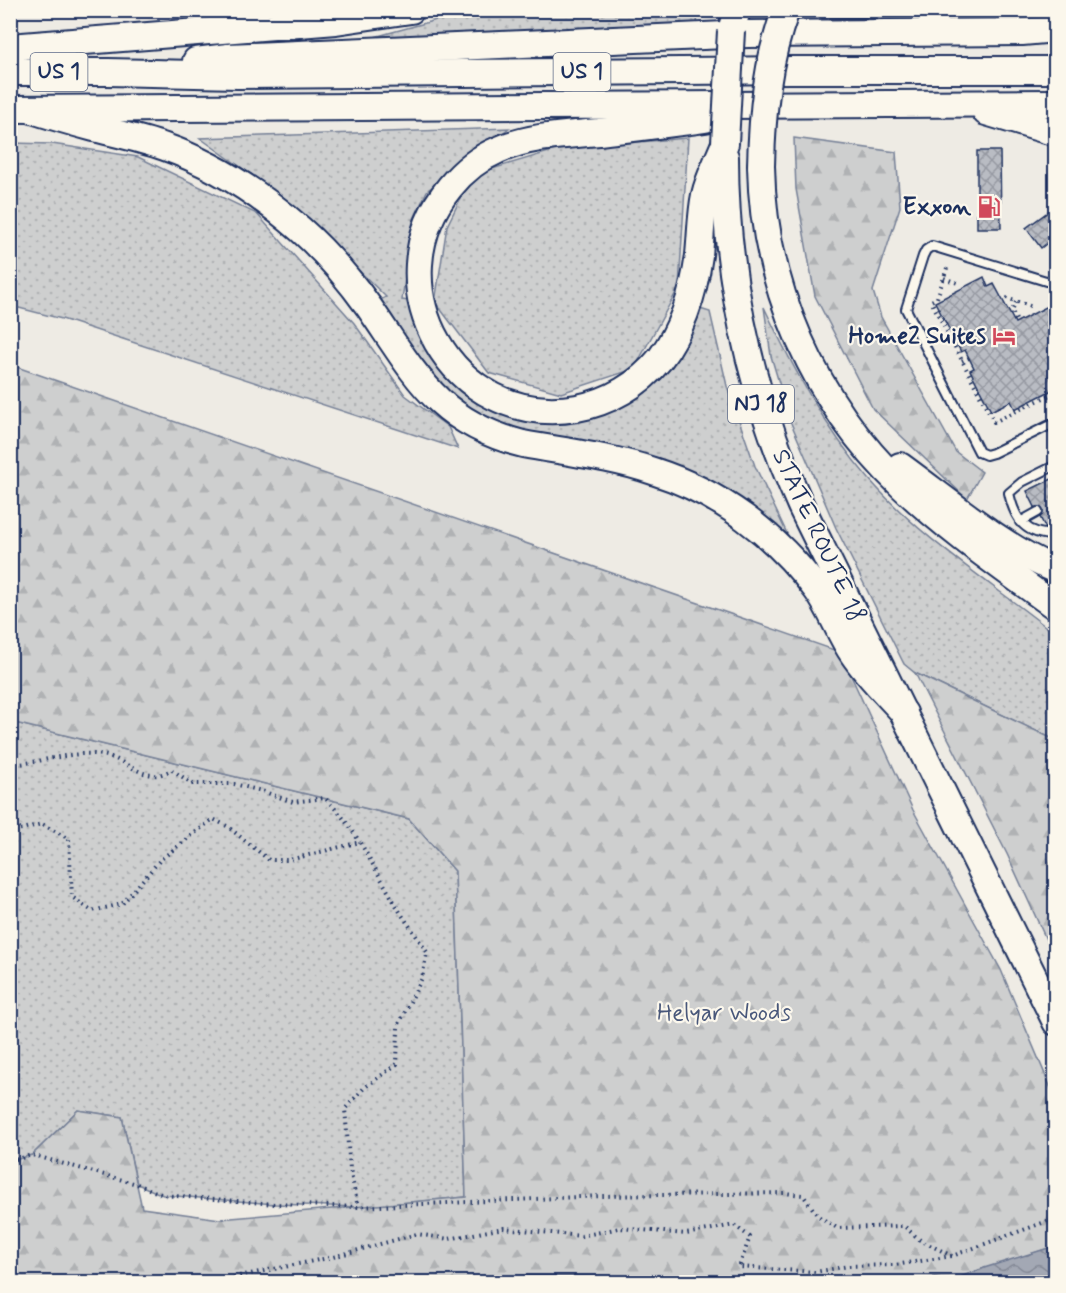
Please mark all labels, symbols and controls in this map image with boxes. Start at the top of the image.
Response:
road number: US 1 [31,53,88,91]
road number: US 1 [554,53,610,91]
place label: Exxon [902,192,971,223]
fuel station icon: Exxon [976,194,1002,220]
place label: Home2 Suites [848,321,987,352]
hotel icon: Home2 Suites [991,323,1017,349]
road number: NJ 18 [728,385,794,423]
street label: STATE ROUTE 18 [764,444,872,628]
park label: Helyar Woods [657,998,792,1029]

